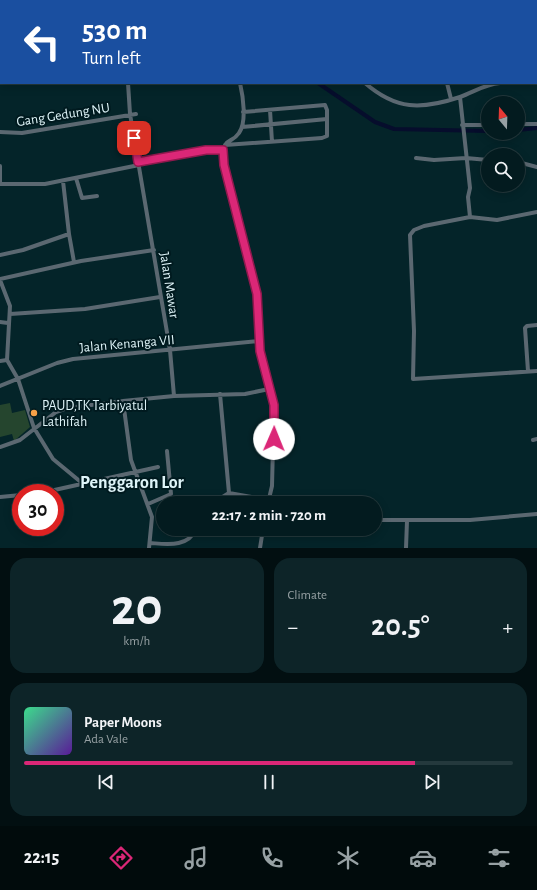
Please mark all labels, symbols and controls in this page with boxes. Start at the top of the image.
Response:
icon: left [16,16,68,68]
text: 530 m [82,17,148,45]
text: Turn left [82,50,141,68]
north arrow [481,96,525,140]
map controls [481,96,525,192]
street label: Gang Gedung NU [15,101,111,129]
pin [117,121,151,155]
icon: arrive [123,127,145,149]
button: search [481,148,525,192]
street label: Jalan Mawar [157,251,181,320]
street label: Jalan Kenanga VII [79,333,175,355]
place label: PAUD,TK Tarbiyatul Lathifah [42,399,147,429]
marker: PAUD,TK Tarbiyatul Lathifah [29,408,39,418]
position arrow [253,418,295,460]
district label: Penggaron Lor [80,474,185,492]
speed limit sign: 30 [12,484,64,536]
text: 22:17 · 2 min · 720 m [212,508,326,523]
text: 20 [111,582,163,634]
text: Climate [288,589,327,602]
text: 20.5° [371,611,429,641]
text: − [288,616,298,638]
text: + [502,616,513,638]
text: km/h [123,635,150,648]
text: Paper Moons [84,715,162,730]
text: Ada Vale [84,733,128,746]
icon: previous [95,771,117,793]
icon: pause [258,771,280,793]
icon: next [421,771,443,793]
icon: directions [107,844,135,872]
icon: music [182,844,210,872]
icon: phone [258,844,286,872]
icon: climate [334,844,362,872]
icon: car [409,844,437,872]
icon: filters [485,844,513,872]
text: 22:15 [24,849,59,867]

